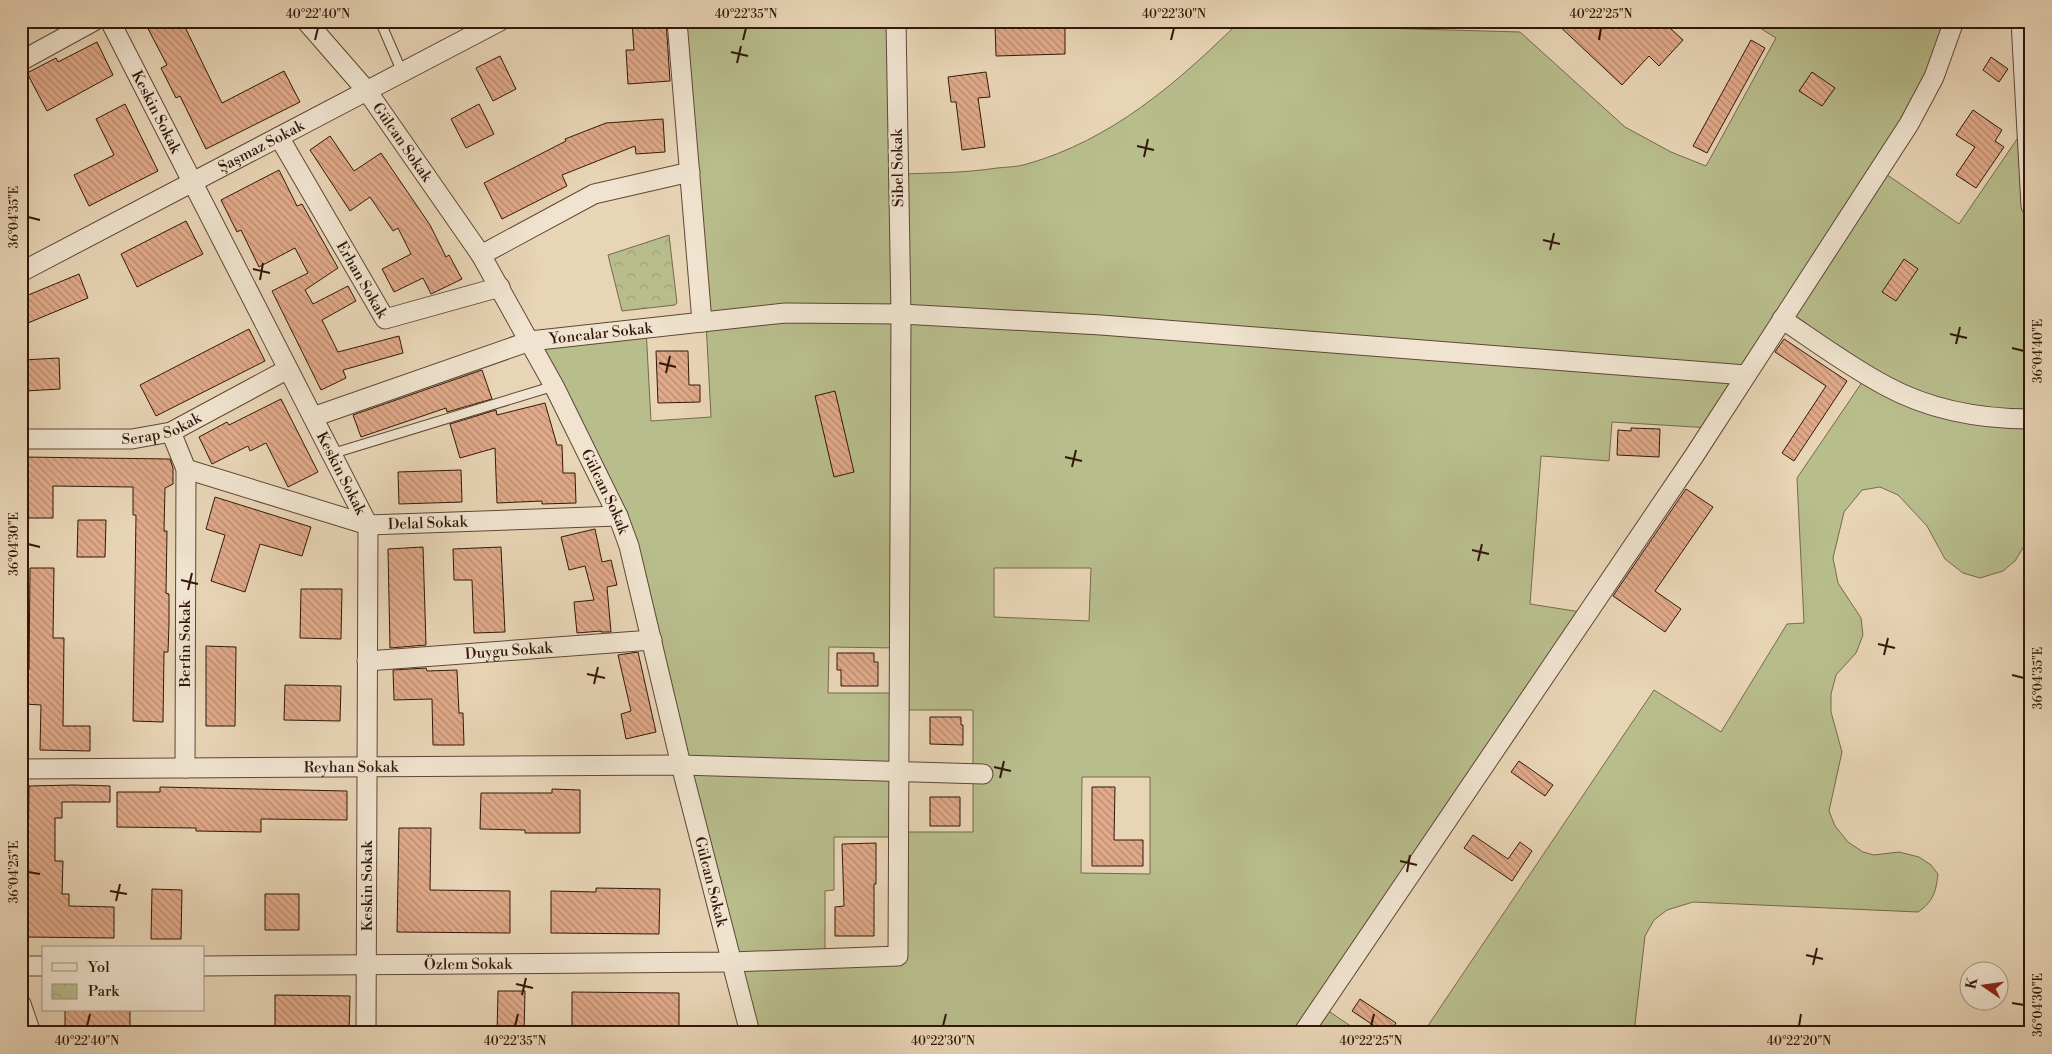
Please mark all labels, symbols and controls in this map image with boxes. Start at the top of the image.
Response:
text: 40°22'40"N [286,7,350,22]
text: 40°22'35"N [715,7,777,22]
text: 40°22'30"N [1142,7,1206,22]
text: 40°22'25"N [1570,7,1633,22]
street label: Keskin Sokak [127,67,186,158]
street label: Gülcan Sokak [368,99,437,186]
street label: Şaşmaz Sokak [215,115,308,177]
street label: Sibel Sokak [888,128,908,207]
text: 36°04'35"E [7,186,22,248]
street label: Erhan Sokak [332,238,392,323]
street label: Yoncalar Sokak [547,318,654,348]
text: 36°04'40"E [2031,319,2046,383]
street label: Serap Sokak [122,408,205,449]
street label: Keskin Sokak [312,428,371,519]
street label: Gülcan Sokak [577,446,634,538]
text: 36°04'30"E [7,512,22,576]
street label: Delal Sokak [387,512,469,534]
street label: Berfin Sokak [176,599,195,688]
street label: Duygu Sokak [464,638,554,663]
text: 36°04'35"E [2031,647,2046,709]
street label: Reyhan Sokak [304,757,399,777]
street label: Gülcan Sokak [690,835,732,930]
street label: Keskin Sokak [358,840,377,931]
text: 36°04'25"E [7,841,22,903]
legend [42,946,205,1012]
street label: Özlem Sokak [424,954,513,974]
text: Yol [87,958,110,977]
north arrow [1960,962,2010,1012]
text: 36°04'30"E [2031,973,2046,1037]
text: K [1962,975,1982,991]
text: Park [88,982,120,1001]
text: 40°22'40"N [55,1034,119,1049]
text: 40°22'35"N [484,1034,546,1049]
text: 40°22'30"N [911,1034,975,1049]
text: 40°22'25"N [1340,1034,1403,1049]
text: 40°22'20"N [1767,1034,1831,1049]

